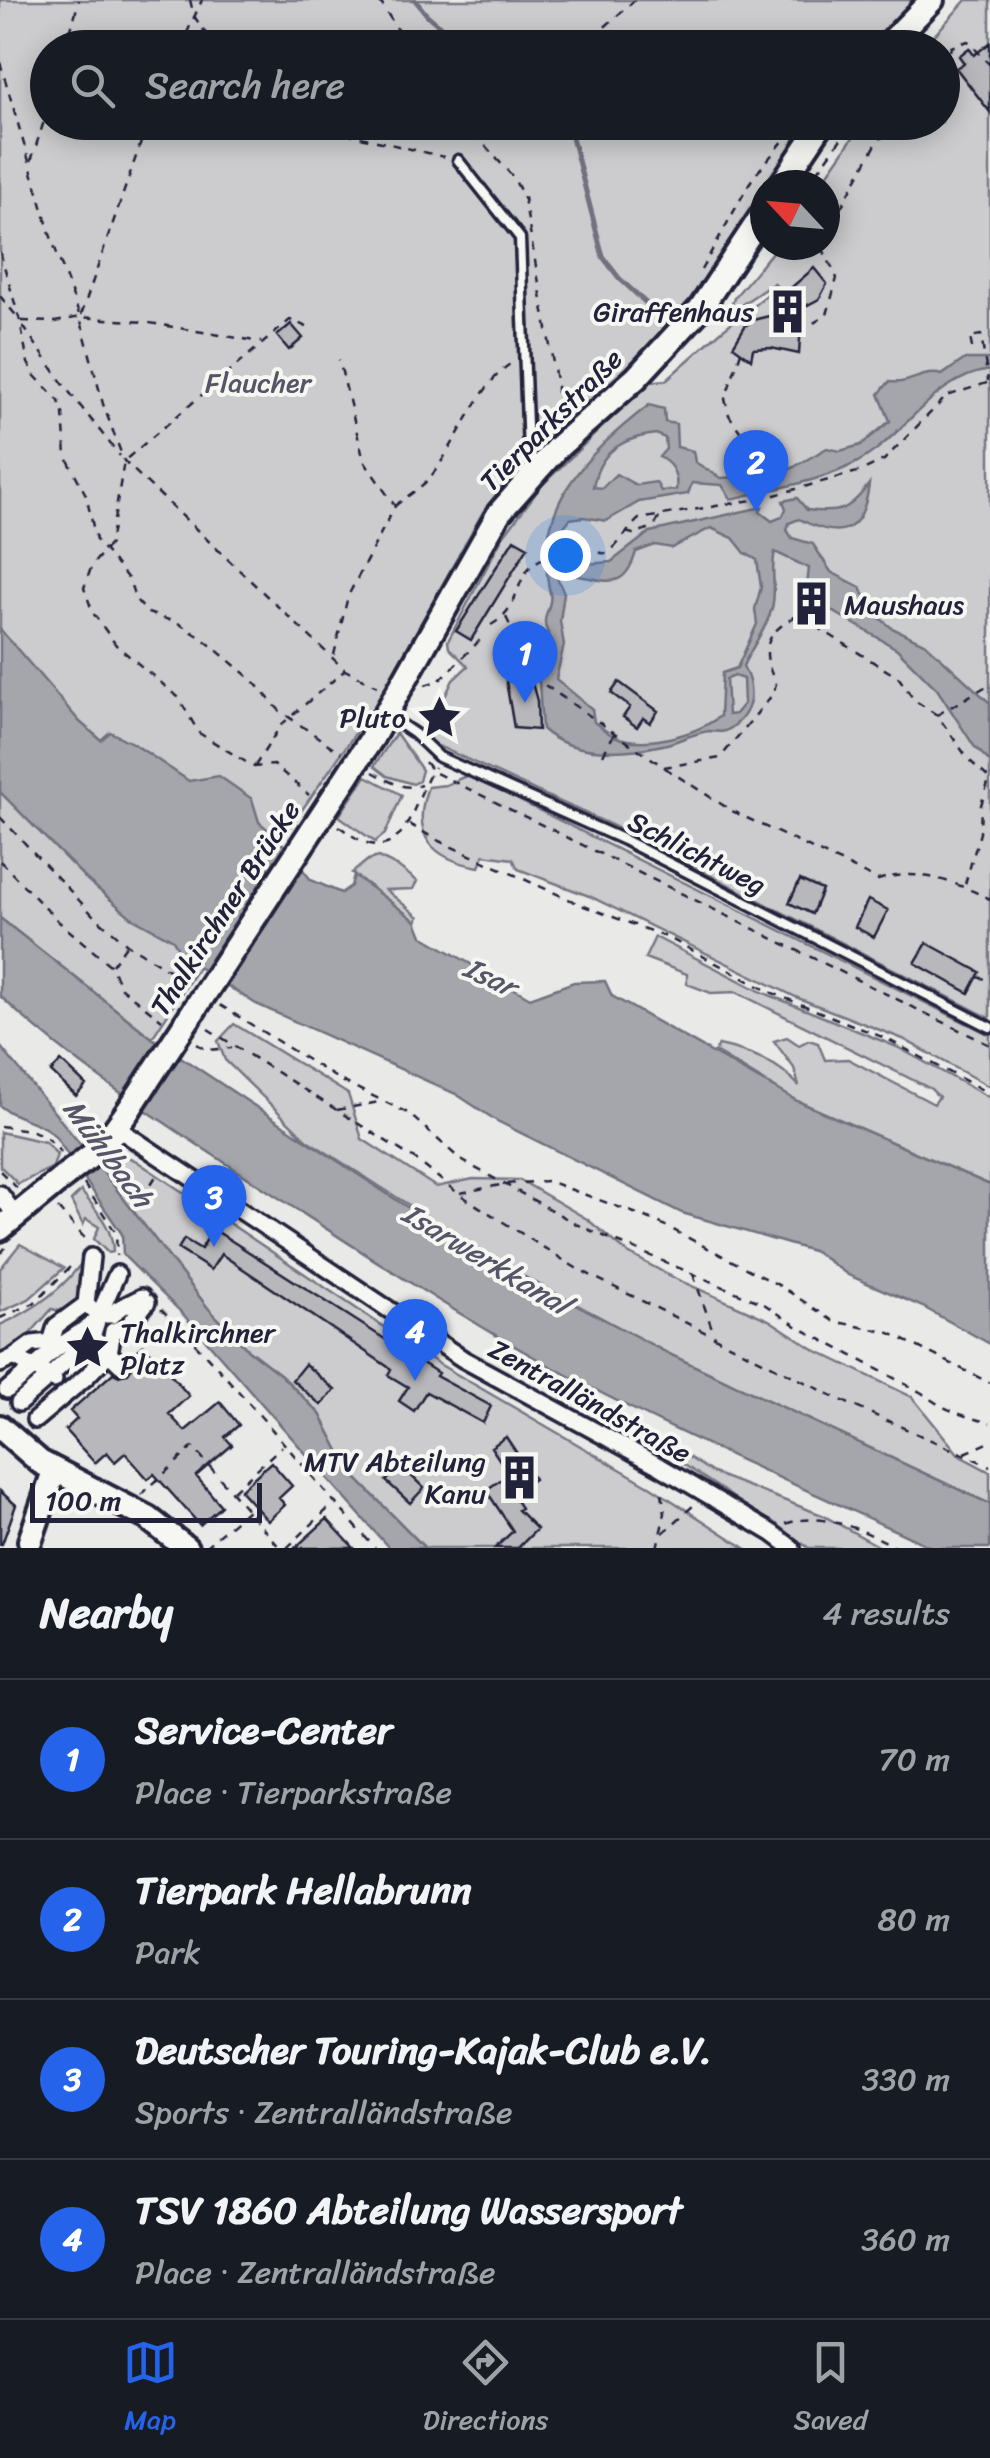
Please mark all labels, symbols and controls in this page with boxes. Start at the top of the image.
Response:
search box [30,30,960,140]
text: Search here [145,52,345,119]
icon: search [65,58,120,113]
north arrow [750,170,840,260]
place label: Giraffenhaus [593,287,754,336]
building icon: Giraffenhaus [763,287,811,335]
street label: Tierparkstraße [467,336,635,504]
park label: Flaucher [205,358,312,407]
pin: 2 [724,430,788,512]
your location [540,530,591,581]
building icon: Maushaus [787,580,835,628]
place label: Maushaus [844,580,965,629]
pin: 1 [492,620,558,703]
place label: Pluto [340,693,406,742]
place icon: Pluto [415,693,463,741]
street label: Thalkirchner Brücke [136,790,314,1026]
street label: Schlichtweg [619,797,775,909]
water label: Isar [454,941,531,1015]
water label: Mühlbach [48,1086,170,1222]
pin: 3 [182,1164,246,1247]
water label: Isarwerkkanal [391,1187,586,1334]
pin: 4 [382,1298,448,1381]
place label: Thalkirchner Platz [120,1308,277,1389]
place icon: Thalkirchner Platz [63,1324,111,1372]
street label: Zentralländstraße [479,1325,701,1477]
place label: MTV Abteilung Kanu [304,1437,486,1518]
building icon: MTV Abteilung Kanu [495,1453,543,1501]
text: 100 m [45,1476,121,1525]
scale bar [30,1478,262,1522]
text: Nearby [40,1576,173,1650]
text: 4 results [822,1585,950,1642]
text: Service-Center [135,1697,393,1764]
text: 1 [66,1731,79,1788]
text: 70 m [879,1731,950,1788]
text: Place · Tierparkstraße [135,1764,452,1821]
text: Tierpark Hellabrunn [135,1857,472,1924]
text: 2 [63,1891,82,1948]
text: 80 m [878,1891,950,1948]
text: Park [135,1924,201,1981]
text: Deutscher Touring-Kajak-Club e.V. [135,2017,712,2084]
text: 3 [64,2051,81,2108]
text: 330 m [862,2051,950,2108]
text: Sports · Zentralländstraße [135,2084,512,2141]
text: TSV 1860 Abteilung Wassersport [135,2177,682,2244]
text: 4 [62,2211,83,2268]
text: 360 m [861,2211,950,2268]
text: Place · Zentralländstraße [135,2244,495,2301]
tab: Map [123,2335,178,2444]
tab: Directions [423,2335,548,2444]
tab: Saved [794,2335,867,2444]

